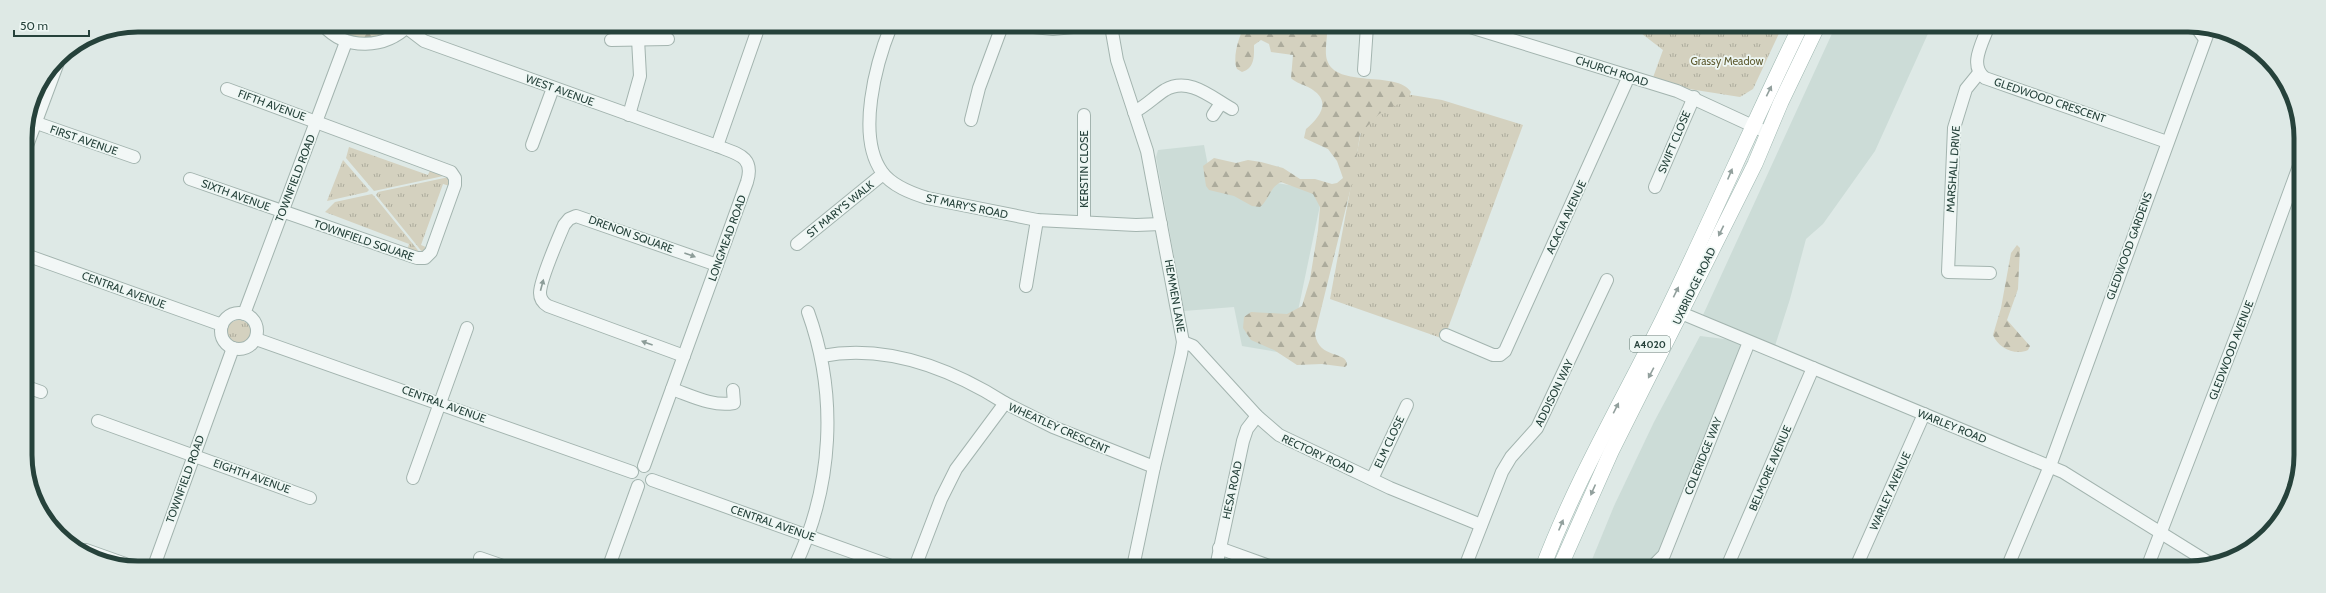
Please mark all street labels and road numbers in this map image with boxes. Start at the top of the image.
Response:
street label: CHURCH ROAD [1574,53,1650,89]
street label: WEST AVENUE [524,71,596,109]
street label: GLEDWOOD CRESCENT [1992,74,2108,126]
street label: FIFTH AVENUE [236,86,308,124]
street label: SWIFT CLOSE [1655,109,1693,175]
street label: FIRST AVENUE [48,122,120,158]
street label: MARSHALL DRIVE [1943,125,1963,213]
street label: KERSTIN CLOSE [1077,130,1091,208]
street label: TOWNFIELD ROAD [272,132,318,224]
street label: SIXTH AVENUE [199,176,273,214]
street label: ST MARY'S WALK [804,177,877,240]
street label: ACACIA AVENUE [1543,178,1589,256]
street label: ST MARY'S ROAD [925,190,1009,222]
street label: GLEDWOOD GARDENS [2103,190,2155,302]
street label: LONGMEAD ROAD [705,193,749,283]
street label: DRENON SQUARE [587,212,675,256]
street label: TOWNFIELD SQUARE [312,216,416,264]
street label: UXBRIDGE ROAD [1669,245,1719,327]
street label: HEMMEN LANE [1162,258,1188,334]
street label: CENTRAL AVENUE [80,268,168,312]
street label: GLEDWOOD AVENUE [2206,298,2256,402]
road number: A4020 [1630,336,1670,352]
street label: ADDISON WAY [1532,356,1577,429]
street label: CENTRAL AVENUE [400,382,488,426]
street label: WHEATLEY CRESCENT [1006,399,1112,457]
street label: WARLEY ROAD [1915,406,1989,446]
street label: ELM CLOSE [1371,414,1407,470]
street label: COLERIDGE WAY [1681,414,1725,497]
street label: BELMORE AVENUE [1746,423,1794,513]
street label: RECTORY ROAD [1279,431,1357,477]
street label: TOWNFIELD ROAD [163,433,207,525]
street label: WARLEY AVENUE [1866,450,1914,532]
street label: EIGHTH AVENUE [212,456,292,496]
street label: HESA ROAD [1219,460,1245,520]
street label: CENTRAL AVENUE [729,502,817,544]

